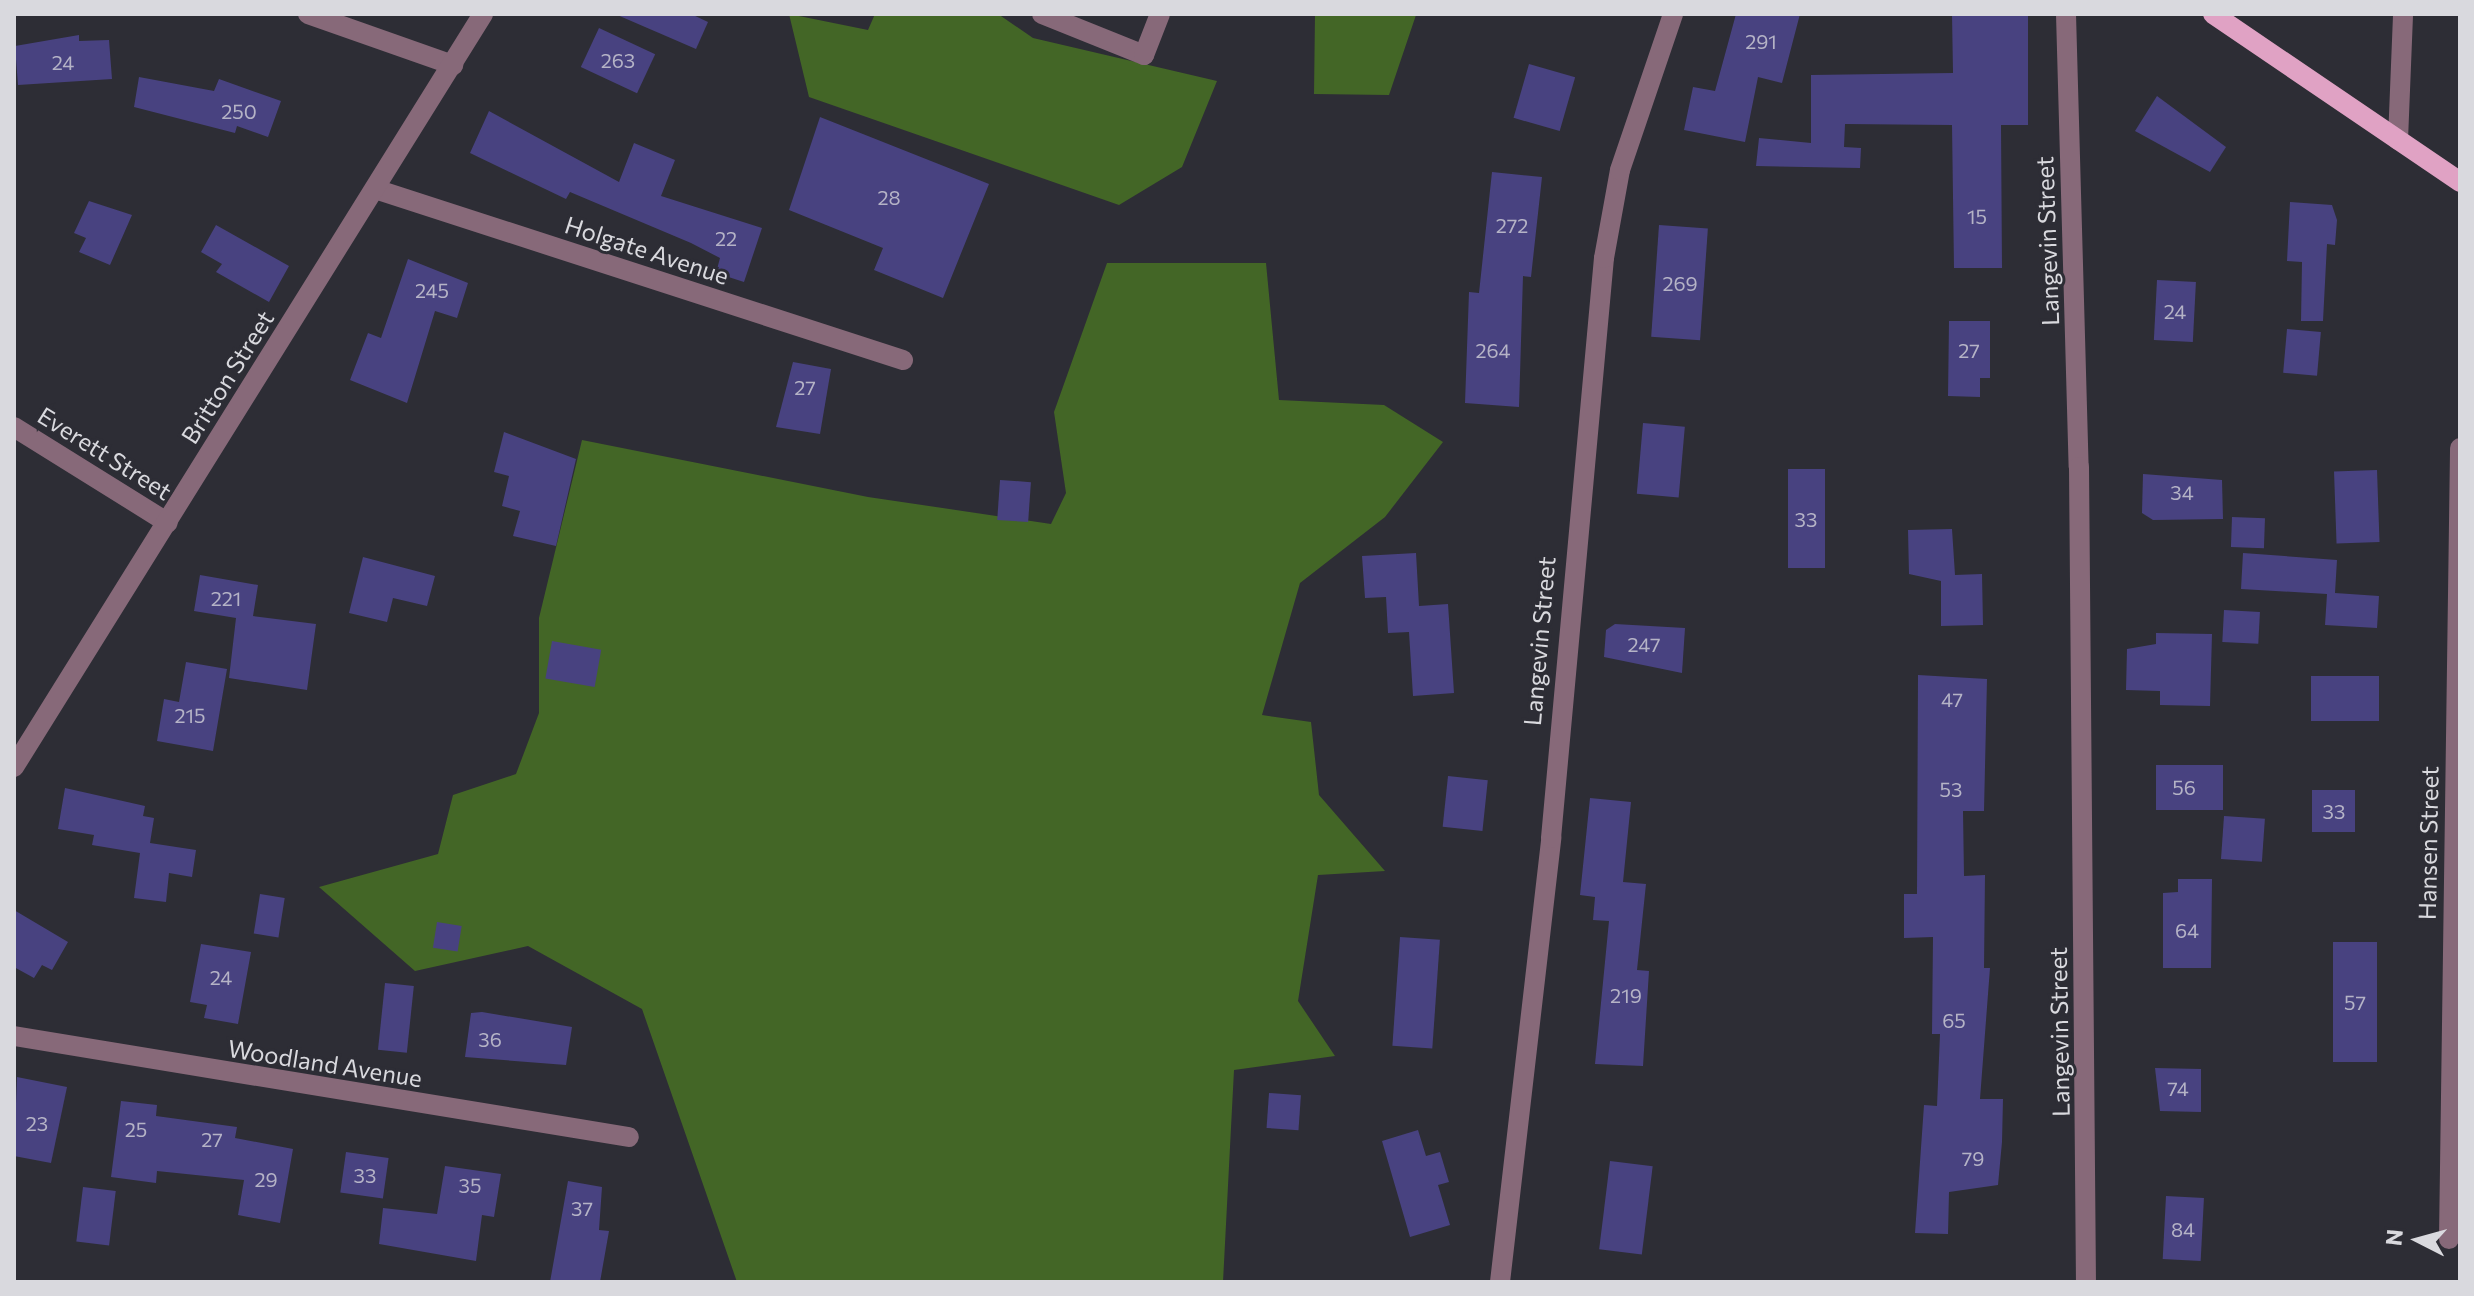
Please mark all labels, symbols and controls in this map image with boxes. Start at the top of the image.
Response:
house number: 291 [1745,29,1777,53]
house number: 263 [601,48,635,72]
house number: 24 [52,50,74,74]
house number: 250 [221,99,257,123]
street label: Langevin Street [2030,156,2064,326]
house number: 28 [877,185,901,209]
house number: 15 [1967,204,1987,228]
street label: Holgate Avenue [561,210,733,290]
house number: 272 [1496,213,1528,237]
house number: 22 [715,226,737,250]
house number: 269 [1662,271,1698,295]
house number: 245 [415,278,449,302]
house number: 24 [2164,299,2186,323]
street label: Britton Street [175,305,279,449]
house number: 264 [1475,338,1511,362]
house number: 27 [1958,338,1980,362]
house number: 27 [794,375,816,399]
street label: Everett Street [33,400,177,506]
house number: 34 [2170,480,2194,504]
house number: 33 [1795,507,1817,531]
street label: Langevin Street [1517,555,1561,727]
house number: 221 [211,586,241,610]
house number: 247 [1628,632,1660,656]
house number: 47 [1941,687,1963,711]
house number: 215 [174,703,206,727]
street label: Hansen Street [2412,766,2444,920]
house number: 56 [2172,775,2196,799]
house number: 53 [1940,777,1962,801]
house number: 33 [2323,799,2345,823]
house number: 64 [2175,918,2199,942]
street label: Langevin Street [2043,947,2075,1117]
house number: 24 [210,965,232,989]
house number: 219 [1610,983,1642,1007]
house number: 57 [2344,990,2366,1014]
house number: 65 [1942,1008,1966,1032]
house number: 36 [478,1027,502,1051]
street label: Woodland Avenue [226,1033,424,1093]
house number: 74 [2167,1076,2189,1100]
house number: 23 [26,1111,48,1135]
house number: 25 [125,1117,147,1141]
house number: 27 [201,1127,223,1151]
house number: 79 [1962,1146,1984,1170]
house number: 33 [354,1163,376,1187]
house number: 29 [254,1167,278,1191]
house number: 35 [459,1173,481,1197]
house number: 37 [571,1196,593,1220]
north arrow [2378,1200,2458,1280]
house number: 84 [2171,1217,2195,1241]
text: N [2379,1228,2408,1247]

